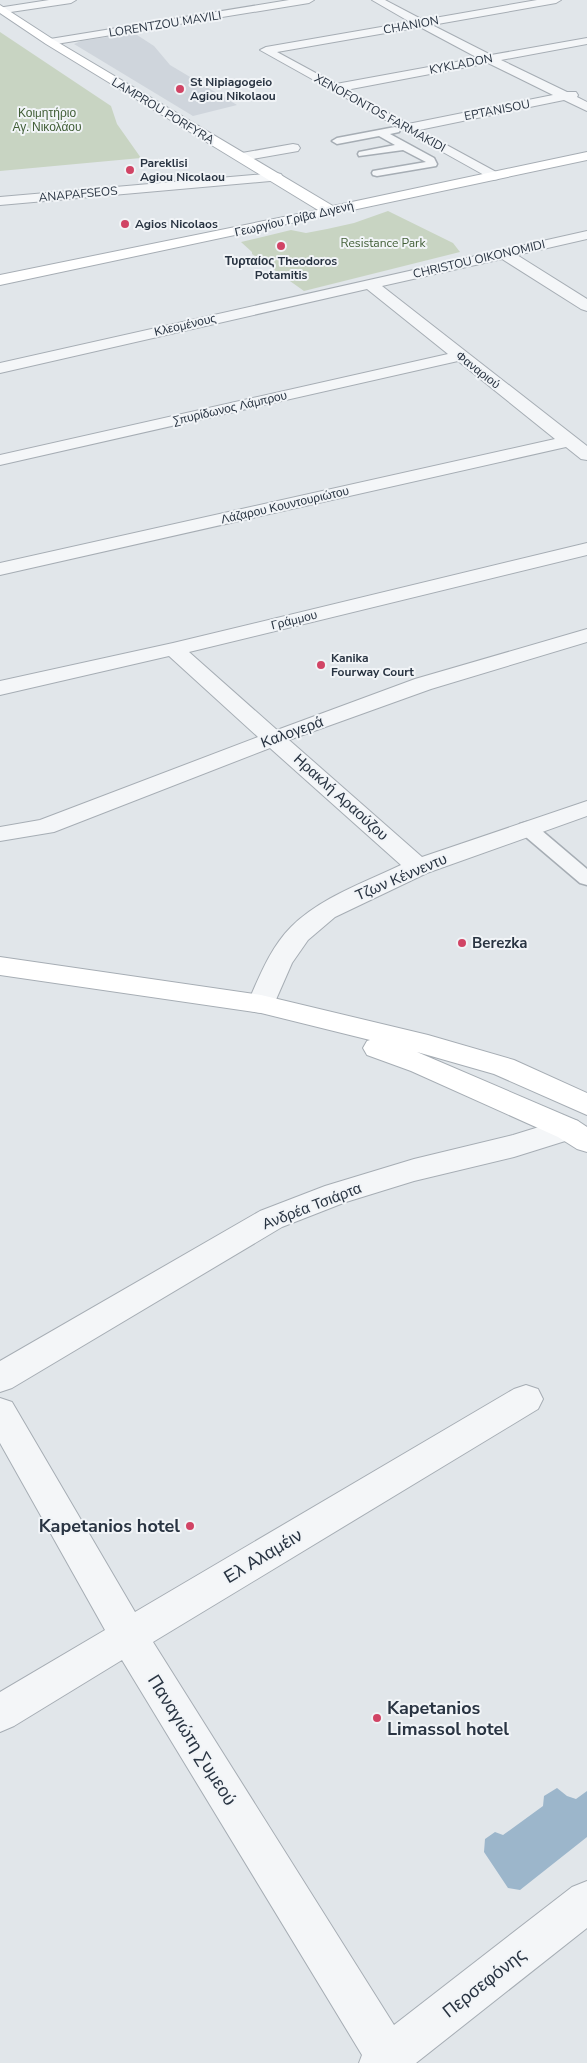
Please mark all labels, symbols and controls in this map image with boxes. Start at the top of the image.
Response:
street label: LORENTZOU MAVILI [108,7,222,41]
street label: CHANION [382,12,440,38]
street label: KYKLADON [428,50,494,78]
street label: XENOFONTOS FARMAKIDI [311,70,449,156]
street label: LAMPROU PORFYRA [109,74,218,148]
place label: St Nipiagogeio Agiou Nikolaou [190,74,276,104]
marker: St Nipiagogeio Agiou Nikolaou [174,83,186,95]
street label: EPTANISOU [463,96,531,124]
park label: Κοιμητήριο Αγ. Νικολάου [12,105,82,135]
place label: Pareklisi Agiou Nicolaou [140,155,225,185]
marker: Pareklisi Agiou Nicolaou [124,164,136,176]
street label: ANAPAFSEOS [38,183,118,205]
street label: Γεωργίου Γρίβα Διγενή [233,198,355,240]
place label: Agios Nicolaos [135,216,218,232]
marker: Agios Nicolaos [119,218,131,230]
park label: Resistance Park [341,235,426,251]
street label: CHRISTOU OIKONOMIDI [411,236,547,282]
marker: Τυρταίος Theodoros Potamitis [275,240,287,252]
place label: Τυρταίος Theodoros Potamitis [225,253,337,283]
street label: Κλεομένους [152,310,218,340]
street label: Φαναριού [453,348,503,392]
street label: Σπυρίδωνος Λάμπρου [171,387,289,429]
street label: Λάζαρου Κουντουριώτου [219,482,351,528]
street label: Γράμμου [269,607,319,633]
place label: Kanika Fourway Court [331,650,414,680]
marker: Kanika Fourway Court [315,659,327,671]
street label: Καλογερά [258,711,326,753]
street label: Ηρακλή Αραούζου [289,749,393,845]
street label: Τζων Κέννεντυ [352,849,450,905]
place label: Berezka [472,933,528,953]
marker: Berezka [456,937,468,949]
street label: Ανδρέα Τσιάρτα [259,1178,365,1234]
place label: Kapetanios hotel [39,1514,180,1538]
marker: Kapetanios hotel [184,1520,196,1532]
street label: Ελ Αλαμέιν [219,1523,307,1589]
street label: Παναγιώτη Συμεού [142,1670,242,1810]
place label: Kapetanios Limassol hotel [387,1696,509,1741]
marker: Kapetanios Limassol hotel [371,1712,383,1724]
street label: Περσεφόνης [437,1943,531,2023]

